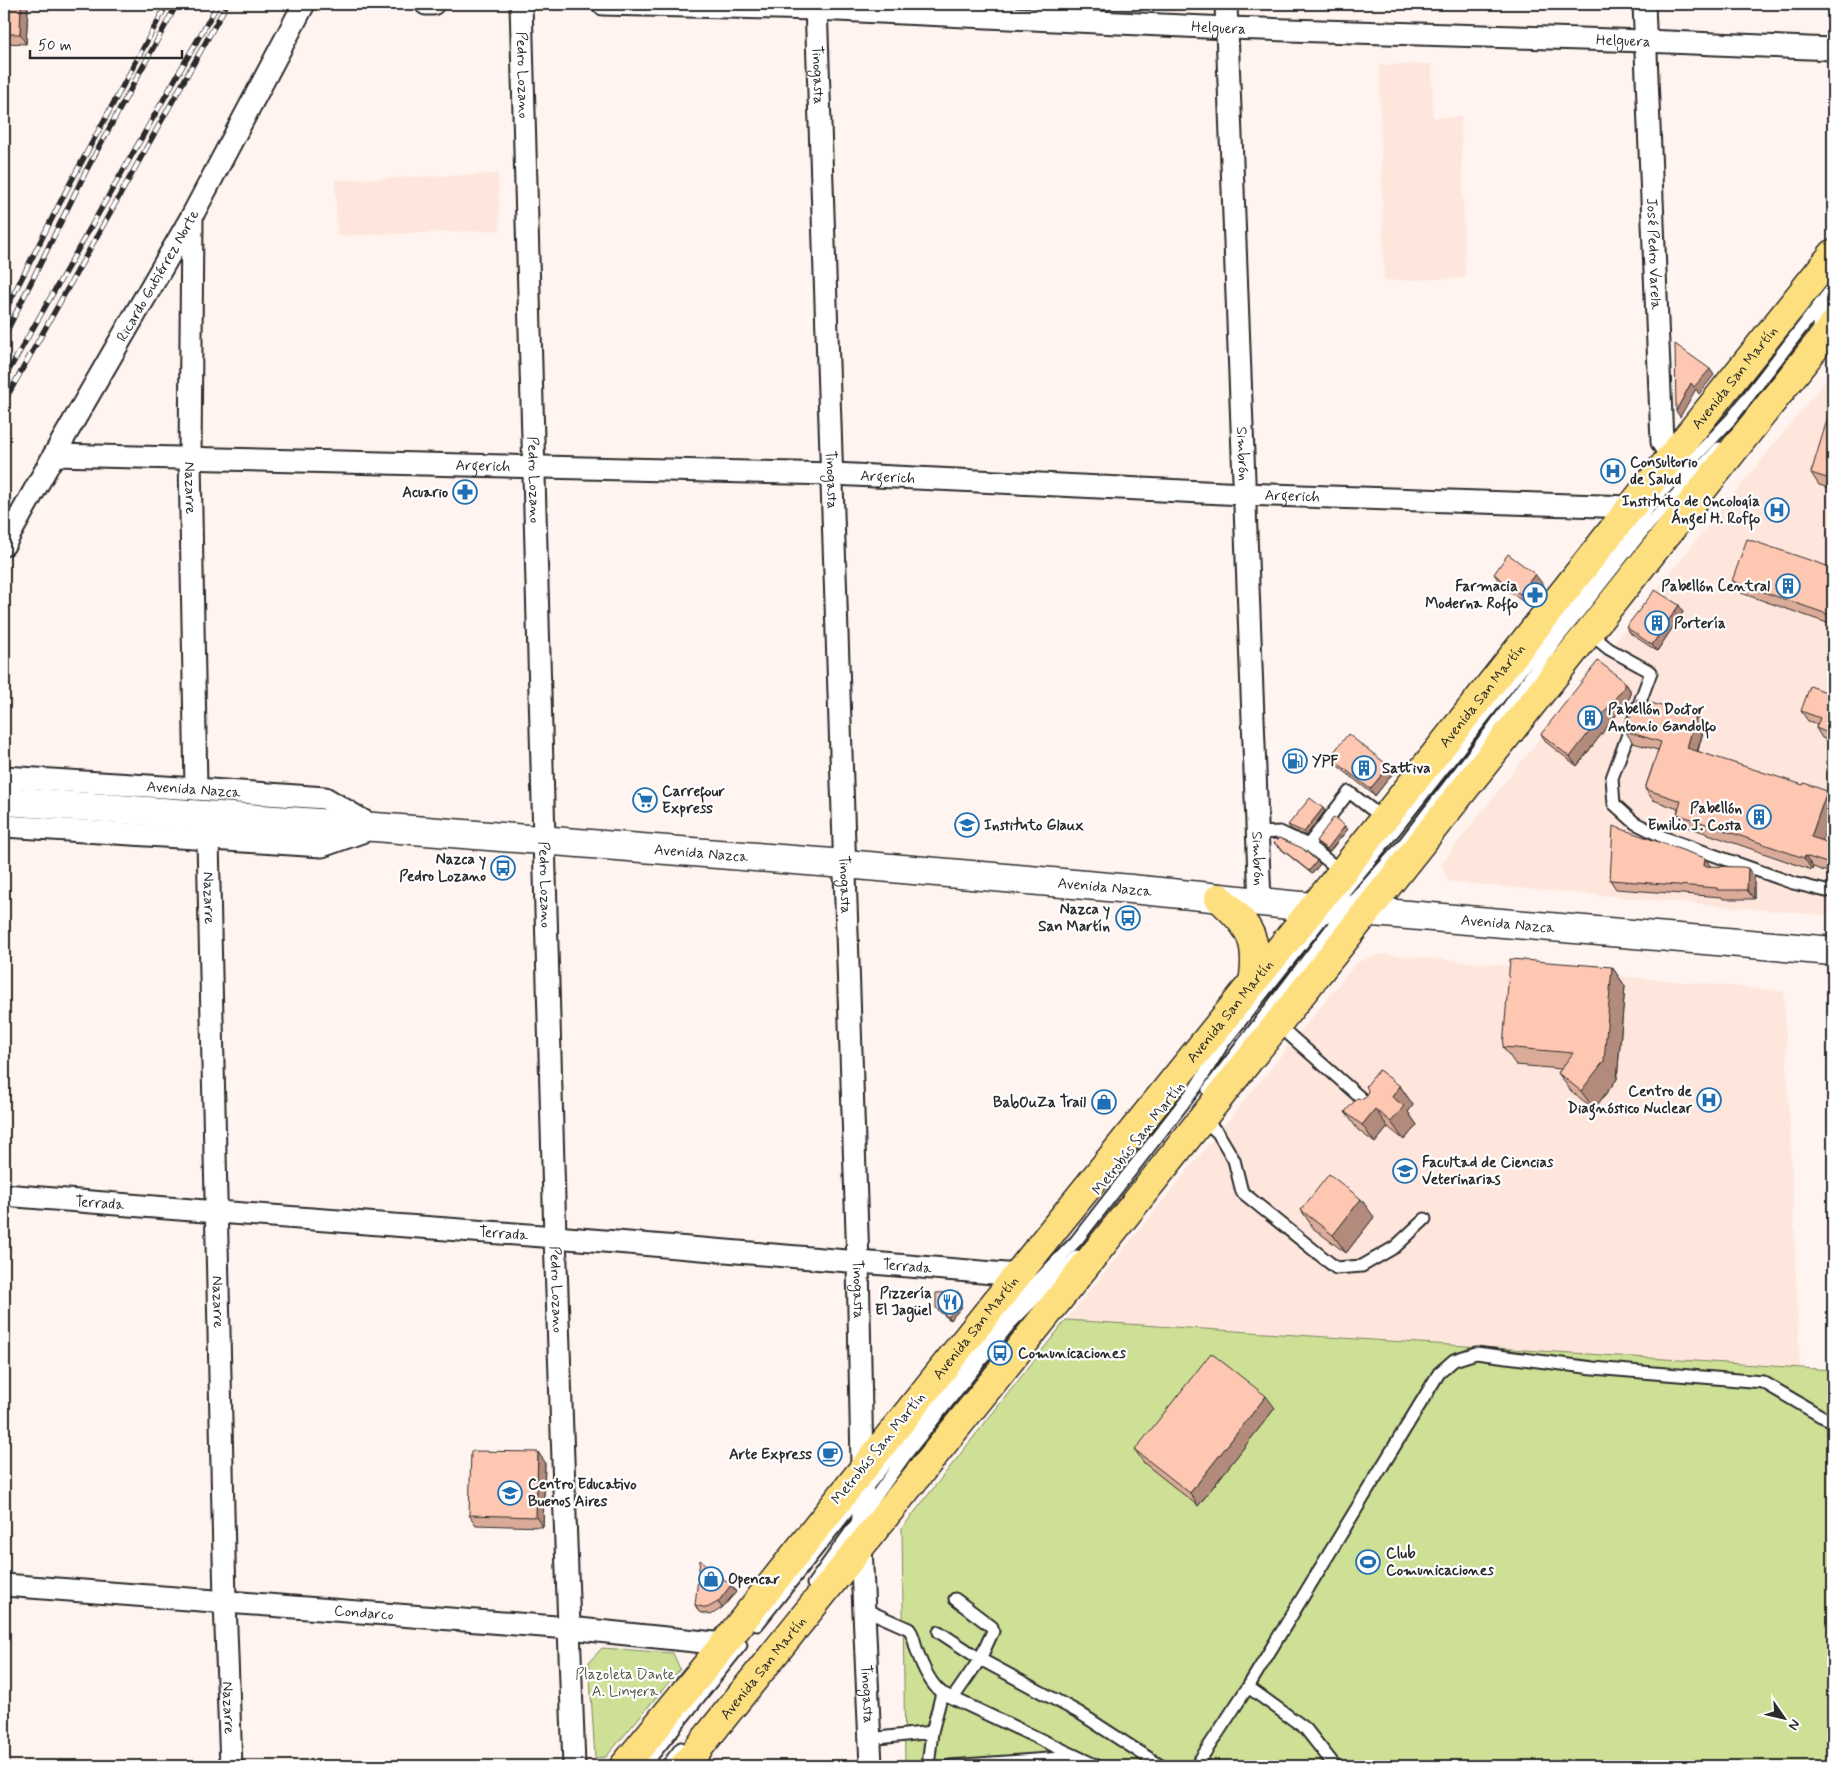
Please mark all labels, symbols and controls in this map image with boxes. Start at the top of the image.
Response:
street label: Helguera [1191,17,1246,40]
scale bar [30,28,182,60]
street label: Helguera [1596,30,1651,52]
street label: Pedro Lozano [511,31,533,119]
text: 50 m [38,36,72,56]
street label: Tinogasta [806,45,828,105]
street label: José Pedro Varela [1641,197,1666,311]
street label: Ricardo Gutiérrez Norte [112,207,204,346]
street label: Avenida San Martín [1688,322,1783,434]
street label: Simbrón [1231,426,1253,481]
street label: Pedro Lozano [522,436,544,524]
street label: Tinogasta [820,450,842,510]
place label: Consultorio de Salud [1630,453,1698,490]
street label: Argerich [455,456,511,477]
hospital icon: Consultorio de Salud [1600,458,1626,484]
street label: Nazarre [179,461,200,515]
street label: Argerich [860,466,916,489]
pharmacy icon: Acuario [452,479,478,505]
place label: Acuario [402,483,448,503]
street label: Argerich [1264,486,1320,508]
place label: Instituto de Oncología Ángel H. Roffo [1622,492,1760,531]
hospital icon: Instituto de Oncología Ángel H. Roffo [1764,497,1790,523]
building icon: Pabellón Central [1775,573,1801,599]
place label: Farmacia Moderna Roffo [1425,577,1518,616]
place label: Pabellón Central [1661,577,1770,597]
pharmacy icon: Farmacia Moderna Roffo [1522,582,1548,608]
building icon: Portería [1644,610,1670,636]
place label: Portería [1674,614,1726,634]
street label: Avenida San Martín [1435,640,1530,752]
place label: Pabellón Doctor Antonio Gandolfo [1608,700,1716,739]
building icon: Pabellón Doctor Antonio Gandolfo [1577,705,1603,731]
fuel station icon: YPF [1282,748,1308,774]
place label: YPF [1312,752,1339,772]
building icon: Sattiva [1351,755,1377,781]
place label: Sattiva [1382,759,1431,779]
street label: Avenida Nazca [146,777,242,803]
place label: Carrefour Express [662,782,726,819]
supermarket icon: Carrefour Express [632,787,658,813]
place label: Pabellón Emilio J. Costa [1648,799,1742,836]
building icon: Pabellón Emilio J. Costa [1746,804,1772,830]
school or university icon: Instituto Glaux [954,812,980,838]
place label: Instituto Glaux [984,816,1084,836]
street label: Simbrón [1246,831,1268,886]
street label: Avenida Nazca [653,840,750,867]
street label: Pedro Lozano [533,841,555,929]
place label: Nazca y Pedro Lozano [399,850,486,887]
bus stop icon: Nazca y Pedro Lozano [490,855,516,881]
street label: Tinogasta [833,855,855,914]
street label: Nazarre [198,871,219,925]
street label: Avenida Nazca [1057,874,1154,902]
place label: Nazca y San Martín [1038,900,1110,937]
bus stop icon: Nazca y San Martín [1115,905,1141,931]
street label: Avenida Nazca [1460,911,1557,938]
street label: Avenida San Martín [1183,956,1278,1067]
street label: Metrobús San Martín [1088,1078,1190,1200]
place label: Centro de Diagnóstico Nuclear [1568,1082,1693,1121]
hospital icon: Centro de Diagnóstico Nuclear [1696,1087,1722,1113]
shop icon: BabOuZa Trail [1091,1089,1117,1115]
place label: BabOuZa Trail [993,1093,1086,1113]
place label: Facultad de Ciencias Veterinarias [1422,1153,1554,1190]
school or university icon: Facultad de Ciencias Veterinarias [1392,1158,1418,1184]
street label: Terrada [74,1192,126,1216]
street label: Terrada [478,1222,530,1246]
street label: Pedro Lozano [544,1246,567,1333]
street label: Terrada [882,1255,934,1279]
street label: Tinogasta [846,1260,868,1319]
street label: Avenida San Martín [929,1272,1024,1384]
street label: Nazarre [207,1275,228,1328]
place label: Pizzería El Jagüel [875,1284,932,1323]
restaurant icon: Pizzería El Jagüel [937,1289,963,1315]
bus stop icon: Comunicaciones [987,1340,1013,1366]
place label: Comunicaciones [1018,1344,1126,1364]
street label: Metrobús San Martín [827,1388,930,1509]
cafe icon: Arte Express [817,1441,843,1467]
place label: Arte Express [729,1445,812,1465]
place label: Centro Educativo Buenos Aires [528,1475,637,1512]
school or university icon: Centro Educativo Buenos Aires [497,1480,523,1506]
place label: Club Comunicaciones [1386,1544,1494,1581]
sports icon: Club Comunicaciones [1355,1549,1381,1575]
shop icon: Opencar [698,1566,724,1592]
place label: Opencar [728,1570,781,1590]
street label: Condarco [333,1601,395,1626]
street label: Avenida San Martín [716,1612,811,1724]
street label: Tinogasta [855,1664,878,1724]
park label: Plazoleta Dante A. Linyera [575,1665,675,1702]
street label: Nazarre [217,1681,239,1734]
north arrow [1760,1692,1810,1742]
text: N [1784,1716,1804,1734]

